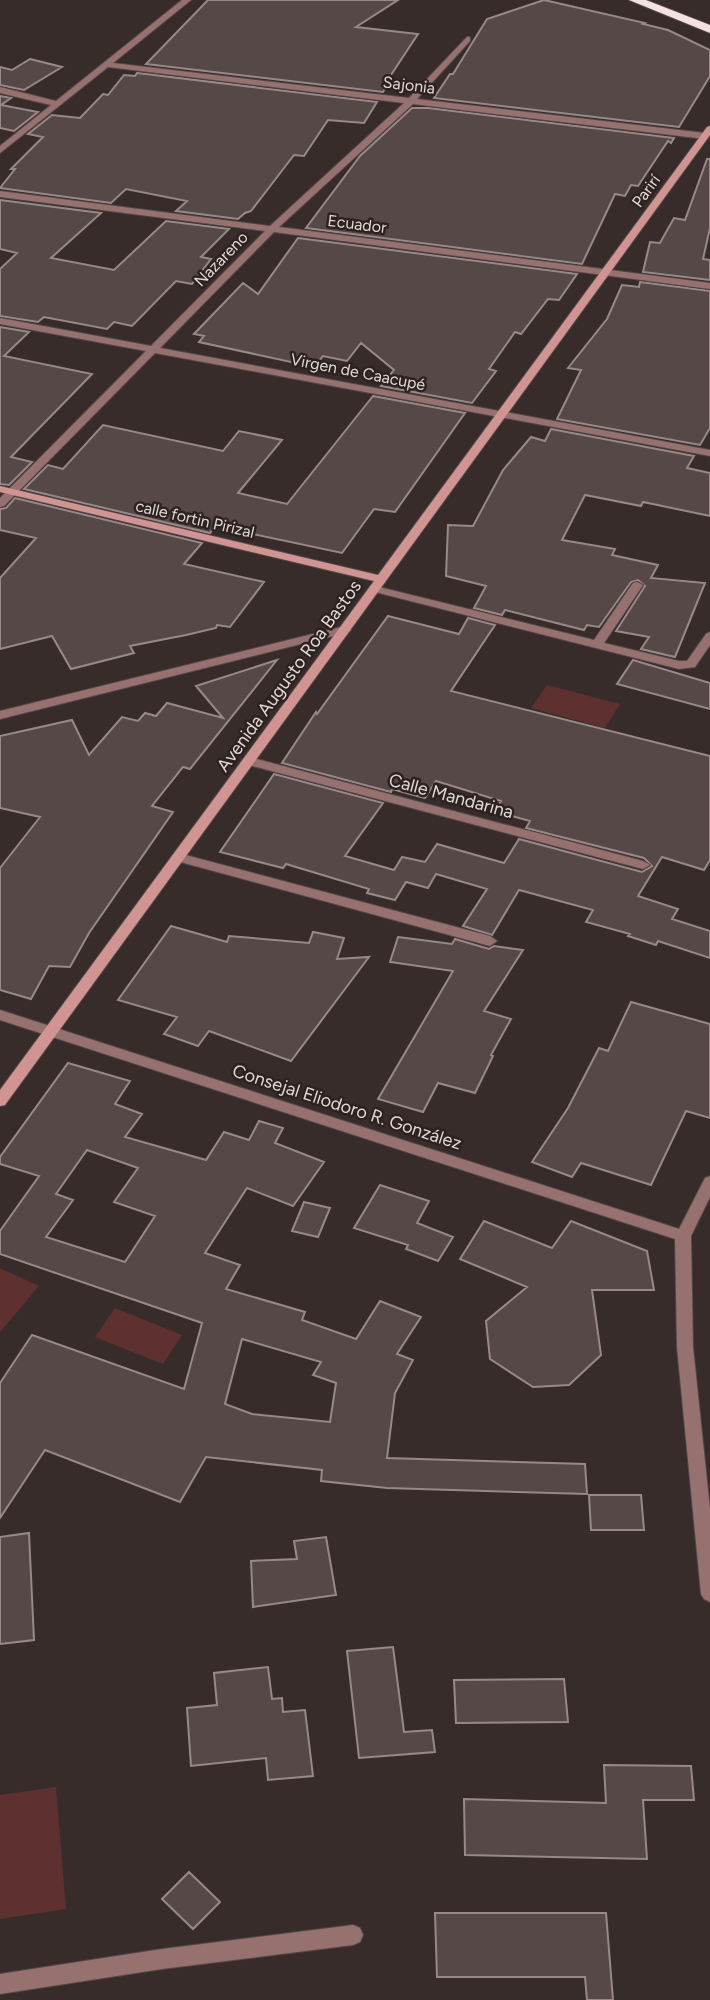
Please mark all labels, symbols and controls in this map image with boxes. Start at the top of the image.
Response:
street label: Sajonia [382,72,436,98]
street label: Parirí [628,170,665,211]
street label: Ecuador [326,211,388,237]
street label: Nazareno [190,228,252,290]
street label: Virgen de Caacupé [289,350,427,394]
street label: calle fortin Pirizal [134,496,256,542]
street label: Avenida Augusto Roa Bastos [212,576,366,776]
street label: Calle Mandarina [386,769,516,823]
street label: Consejal Eliodoro R. González [230,1060,464,1155]

